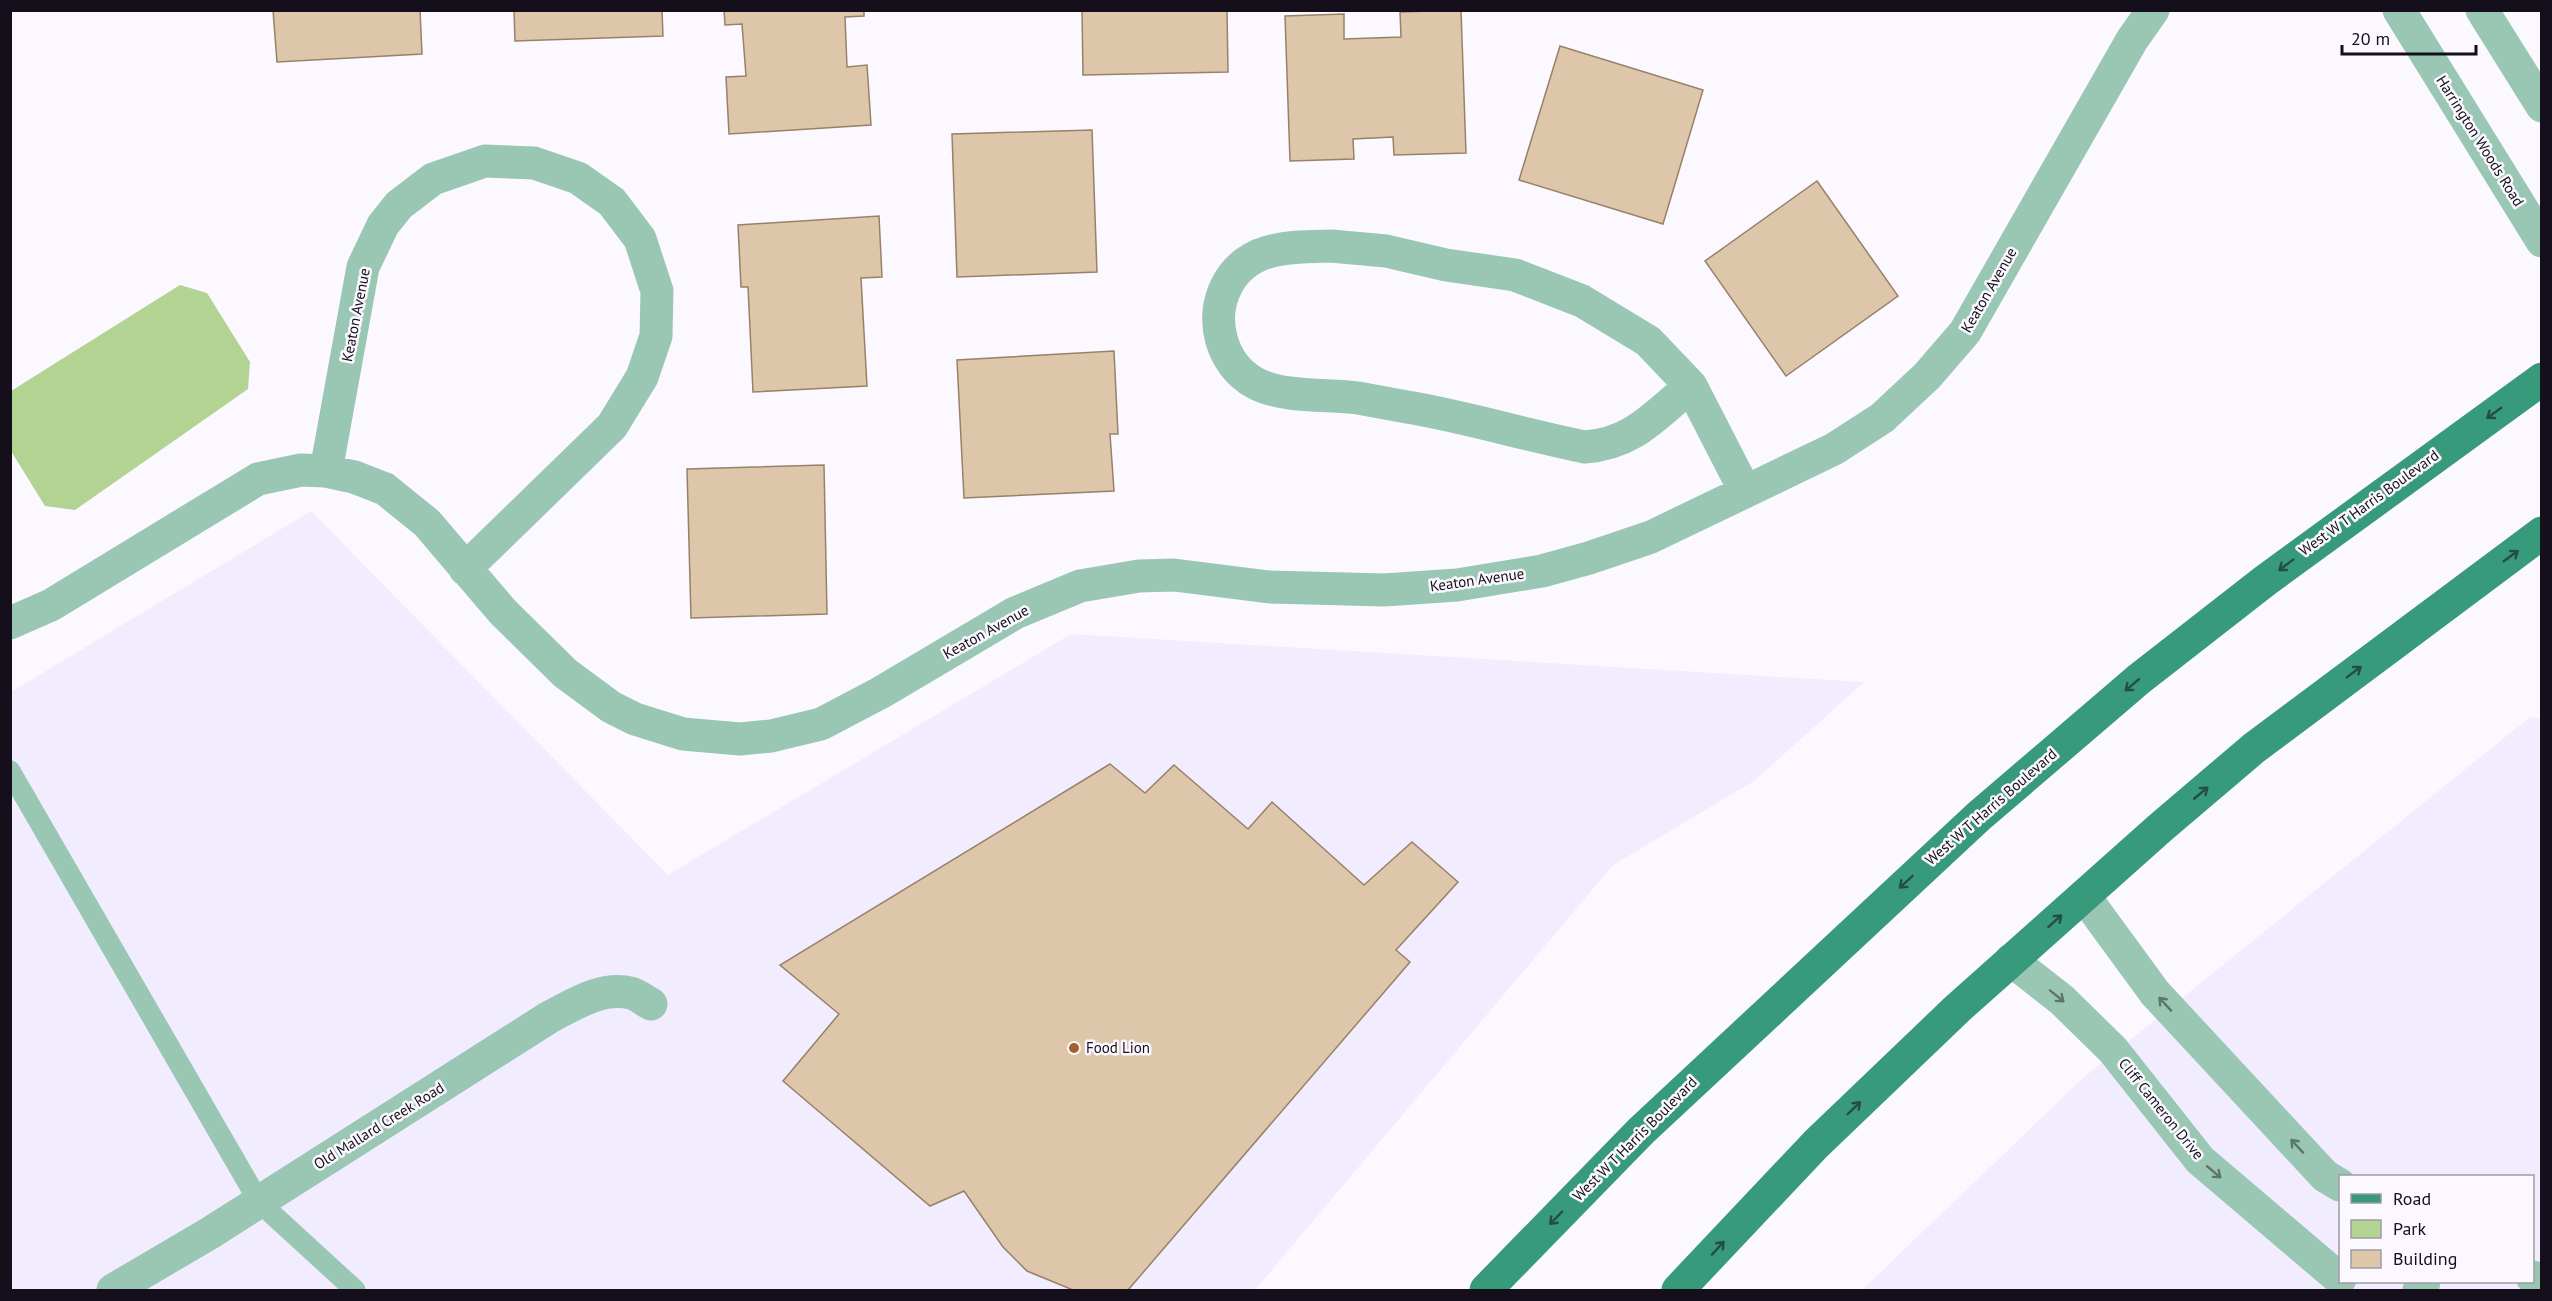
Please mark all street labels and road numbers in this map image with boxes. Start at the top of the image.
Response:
street label: Harrington Woods Road [2432,72,2528,210]
street label: Keaton Avenue [1957,244,2021,336]
street label: Keaton Avenue [337,266,374,363]
street label: West W T Harris Boulevard [2295,445,2442,560]
street label: Keaton Avenue [1429,563,1525,596]
street label: Keaton Avenue [940,600,1032,663]
street label: West W T Harris Boulevard [1921,744,2060,869]
street label: Cliff Cameron Drive [2115,1054,2208,1163]
street label: West W T Harris Boulevard [1568,1072,1701,1205]
street label: Old Mallard Creek Road [310,1078,448,1173]

